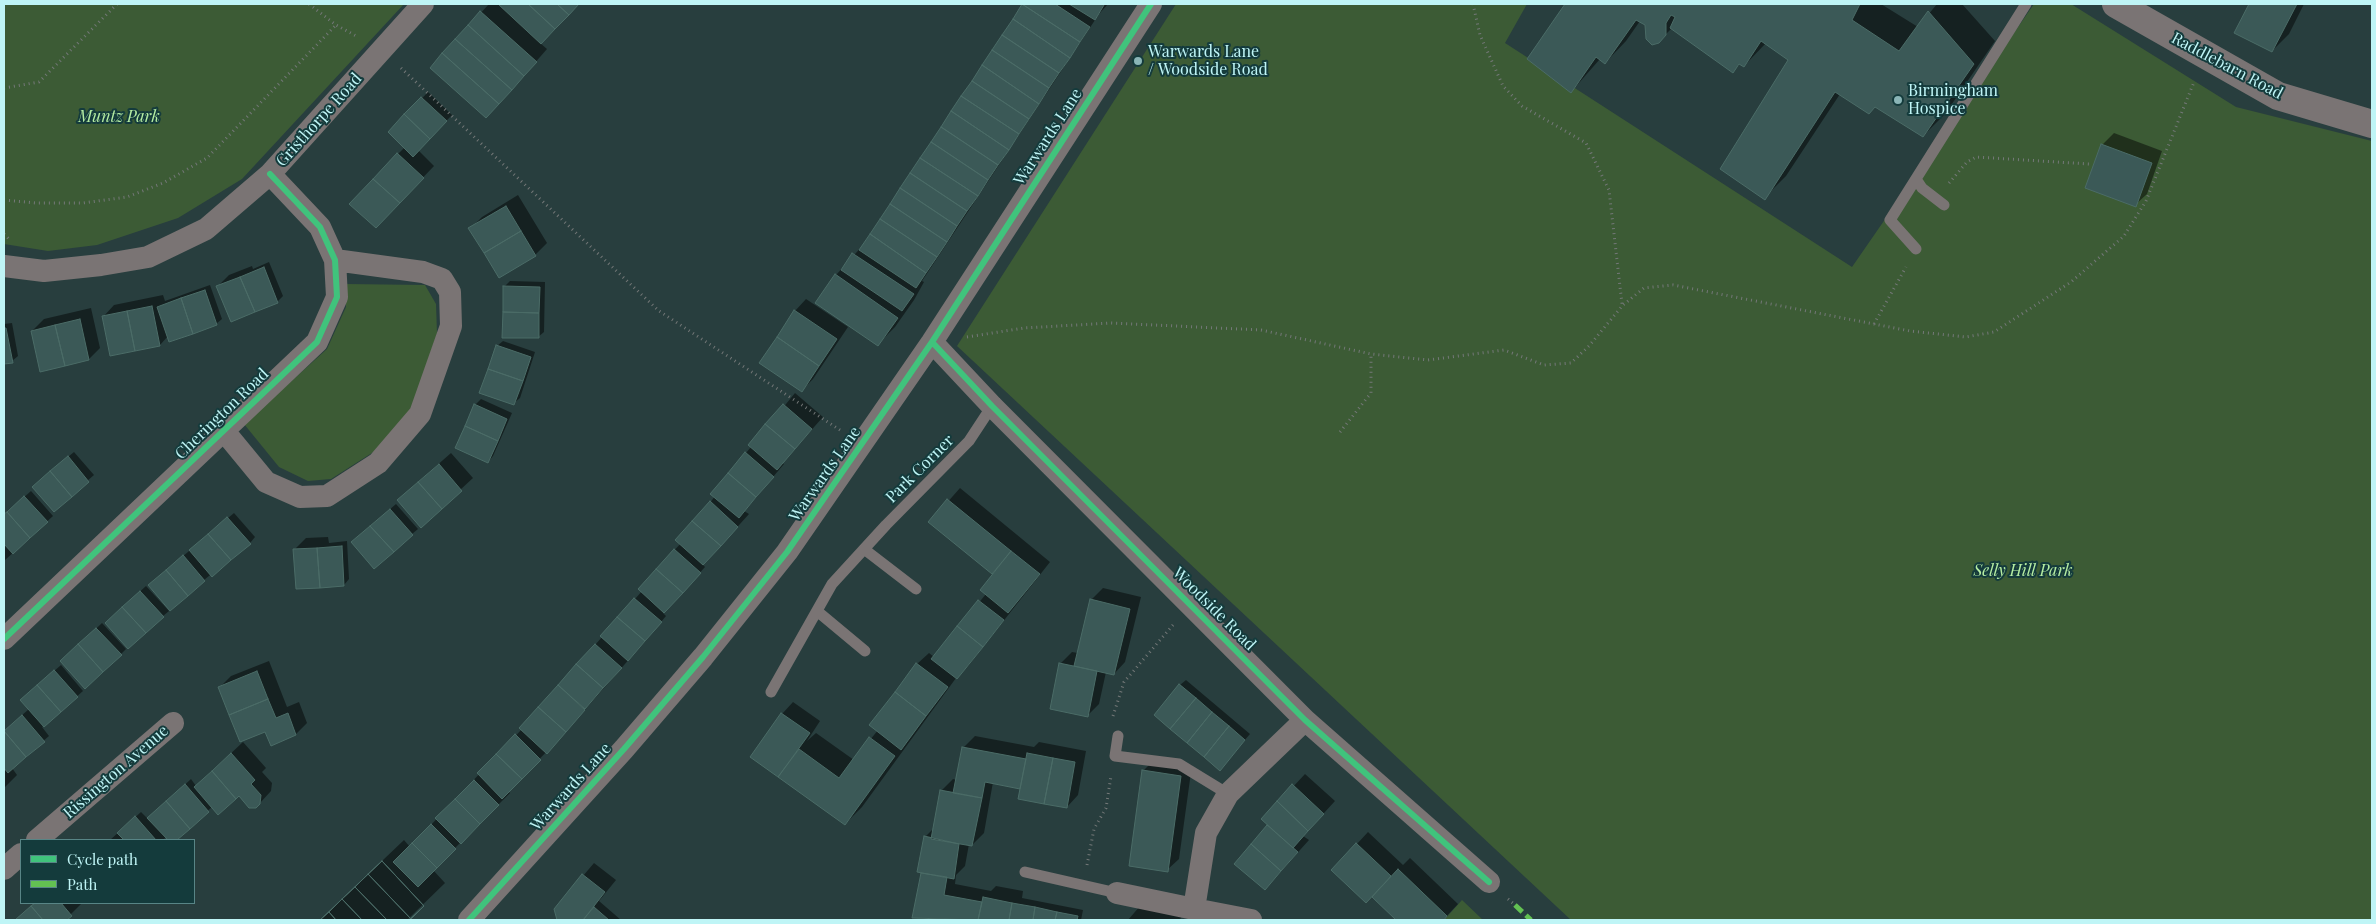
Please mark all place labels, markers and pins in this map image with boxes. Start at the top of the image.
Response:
place label: Warwards Lane / Woodside Road [1148,42,1268,80]
marker: Warwards Lane / Woodside Road [1132,55,1144,67]
place label: Birmingham Hospice [1908,81,1998,119]
marker: Birmingham Hospice [1892,94,1904,106]

